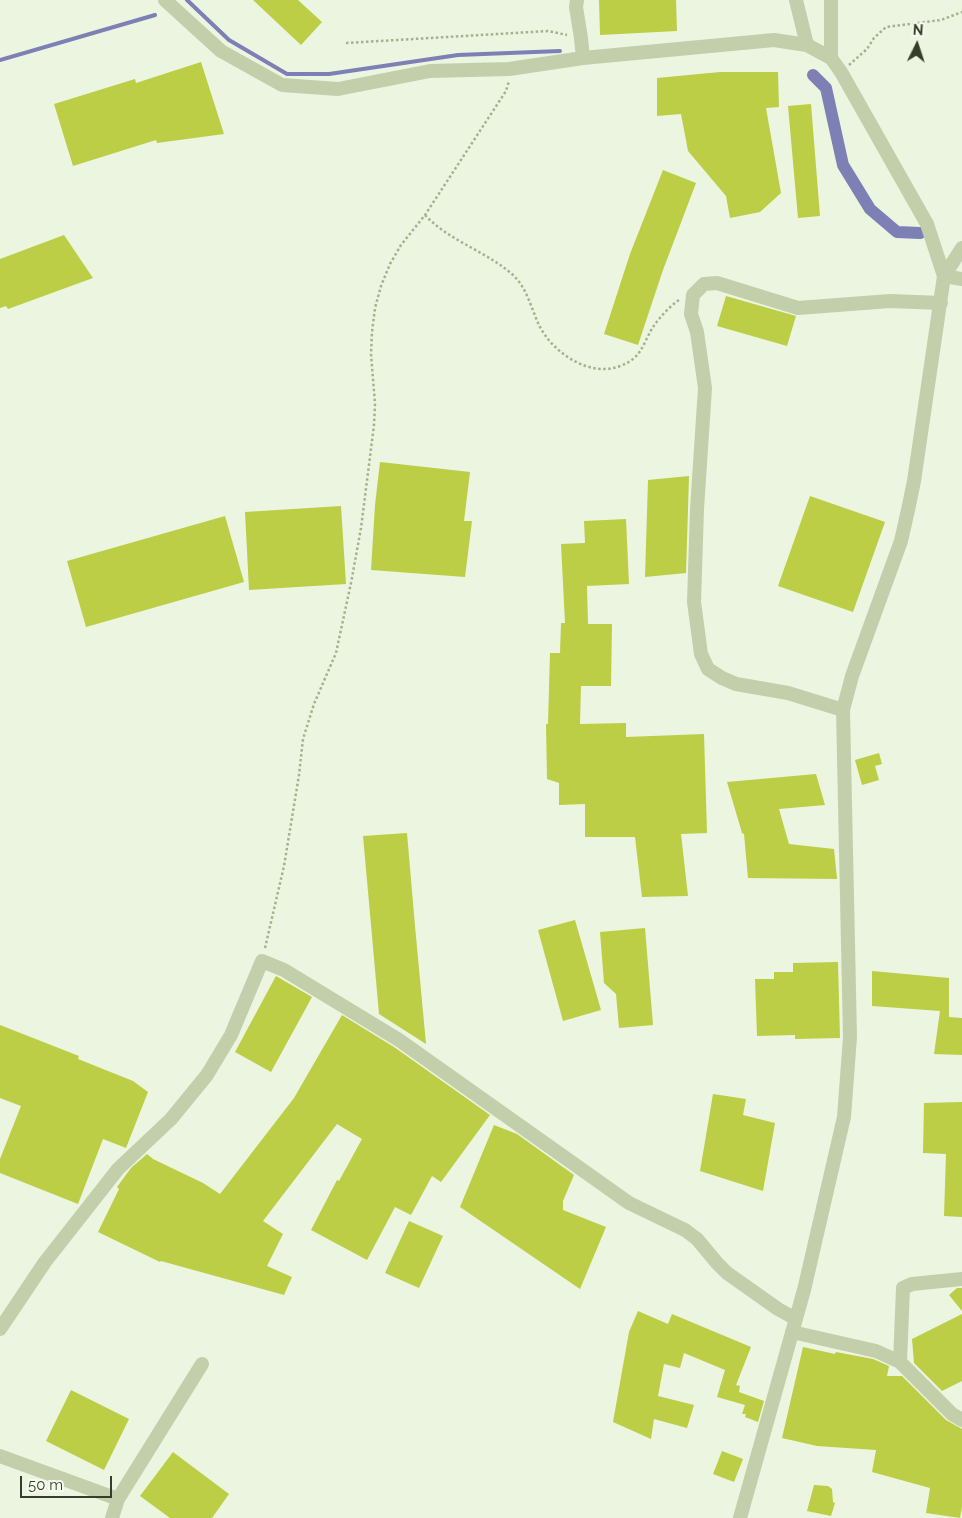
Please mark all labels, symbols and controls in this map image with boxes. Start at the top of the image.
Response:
north arrow [892,20,942,70]
text: N [912,22,924,38]
scale bar [22,1466,115,1498]
text: 50 m [28,1476,63,1494]

